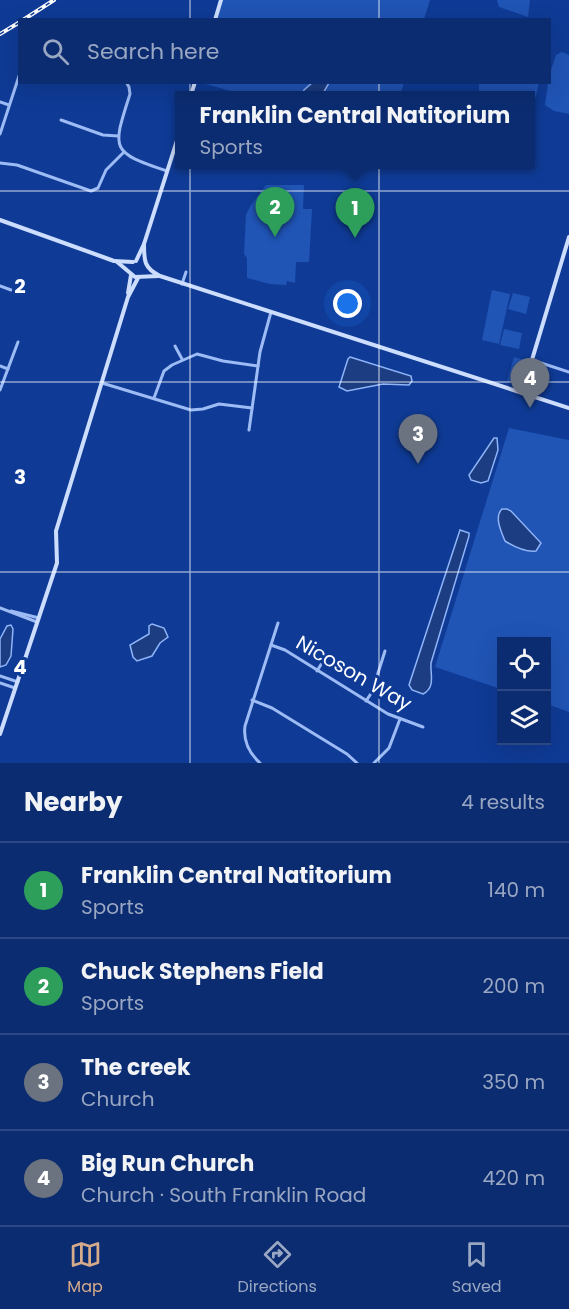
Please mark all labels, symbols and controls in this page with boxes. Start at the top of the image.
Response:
search box [18,18,551,84]
icon: search [39,35,72,68]
text: Search here [87,36,220,67]
popup [175,91,535,169]
text: Franklin Central Natitorium [200,100,510,131]
text: Sports [200,133,263,161]
pin: 2 [256,188,294,237]
pin: 1 [336,188,374,238]
text: 2 [14,272,26,300]
your location [333,289,362,318]
pin: 4 [510,358,550,408]
pin: 3 [398,414,438,464]
text: 3 [14,463,26,491]
street label: Nicoson Way [291,628,417,718]
map controls [497,637,551,745]
button: locate [497,637,551,691]
text: 4 [13,653,27,681]
button: layers [497,691,551,745]
text: Nearby [24,784,122,820]
text: 4 results [461,788,545,816]
text: Franklin Central Natitorium [81,860,392,891]
text: 1 [40,876,47,904]
text: 140 m [488,876,545,904]
text: Sports [81,893,144,921]
text: Chuck Stephens Field [81,956,324,987]
text: 2 [38,972,49,1000]
text: 200 m [482,972,545,1000]
text: Sports [81,989,144,1017]
text: The creek [81,1052,190,1083]
text: 3 [37,1068,50,1096]
text: 350 m [482,1068,545,1096]
text: Church [81,1085,154,1113]
text: Big Run Church [81,1148,254,1179]
text: 4 [37,1164,50,1192]
text: 420 m [482,1164,545,1192]
text: Church · South Franklin Road [81,1181,366,1209]
tab: Map [67,1238,103,1299]
tab: Directions [238,1238,317,1299]
tab: Saved [452,1238,502,1299]

